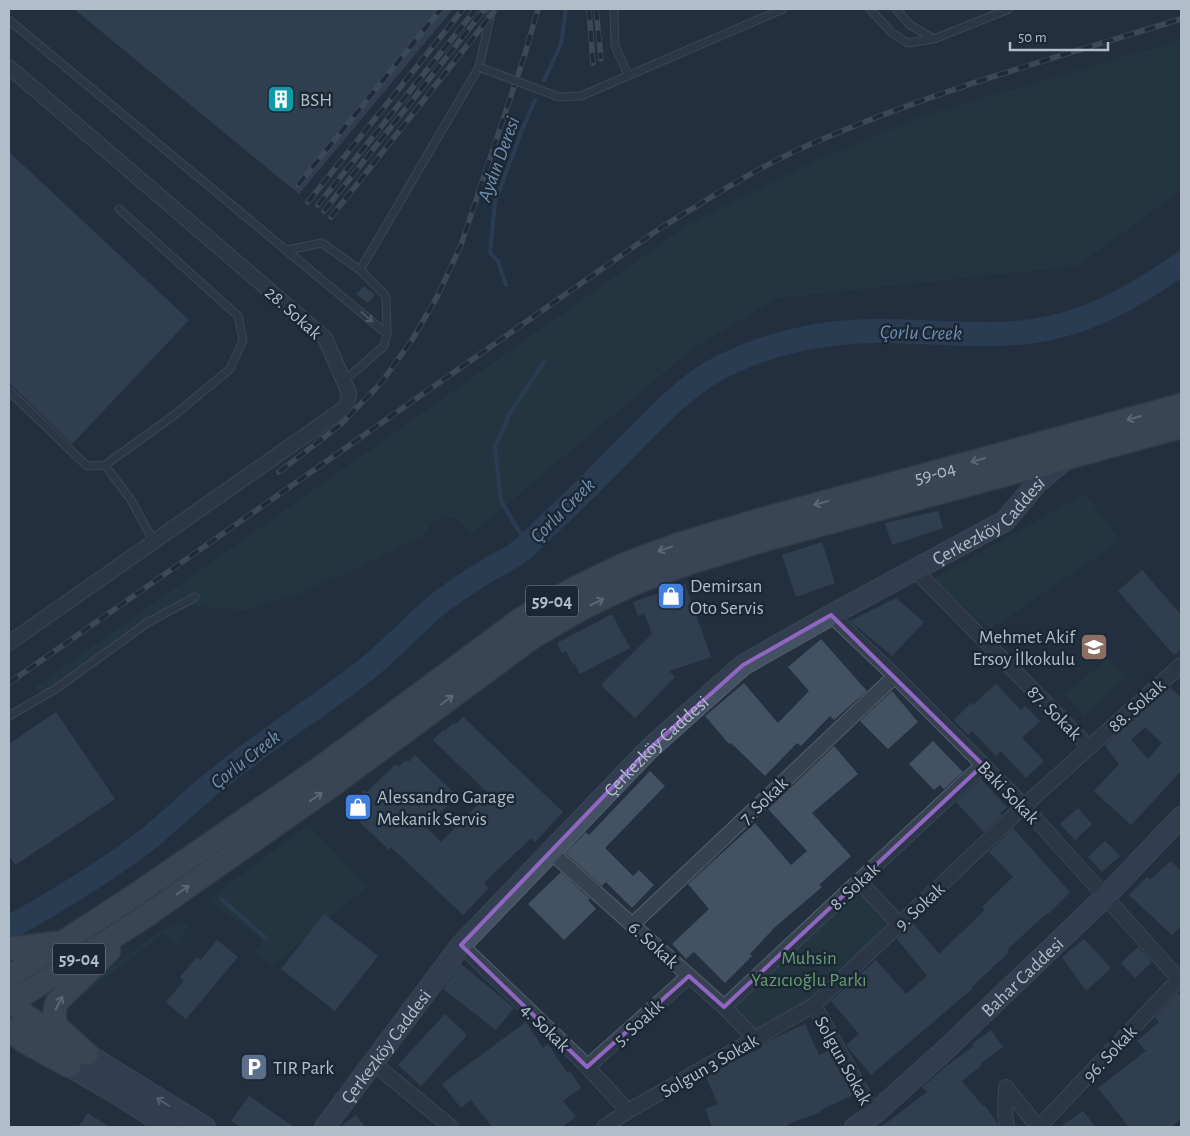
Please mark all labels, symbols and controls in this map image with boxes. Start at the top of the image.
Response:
scale bar [1010,20,1108,52]
text: 50 m [1018,30,1047,45]
building icon: BSH [266,84,296,114]
place label: BSH [300,91,332,110]
water label: Aydın Deresi [474,114,524,205]
street label: 28. Sokak [261,283,325,343]
one-way arrow [361,311,374,323]
water label: Çorlu Creek [880,322,962,344]
one-way arrow [1127,413,1143,423]
one-way arrow [970,456,986,466]
street label: 59-04 [912,459,958,488]
street label: Çerkezköy Caddesi [930,473,1048,569]
water label: Çorlu Creek [527,475,599,547]
one-way arrow [813,499,829,508]
one-way arrow [658,545,673,554]
place label: Demirsan Oto Servis [690,577,764,618]
shop icon: Demirsan Oto Servis [656,581,686,611]
road number: 59-04 [526,586,578,616]
one-way arrow [589,596,604,606]
place label: Mehmet Akif Ersoy İlkokulu [972,628,1076,669]
school or university icon: Mehmet Akif Ersoy İlkokulu [1079,632,1109,662]
street label: 88. Sokak [1105,676,1169,736]
street label: 87. Sokak [1023,682,1085,744]
street label: Çerkezköy Caddesi [601,693,713,801]
one-way arrow [440,695,454,705]
water label: Çorlu Creek [207,727,284,793]
street label: Baki Sokak [974,758,1042,828]
street label: 7. Sokak [736,774,792,828]
place label: Alessandro Garage Mekanik Servis [377,788,515,829]
one-way arrow [309,792,323,802]
shop icon: Alessandro Garage Mekanik Servis [343,792,373,822]
street label: 8. Sokak [827,859,884,915]
street label: 9. Sokak [892,879,949,935]
one-way arrow [176,885,190,895]
street label: 6. Sokak [624,918,682,972]
street label: Bahar Caddesi [978,934,1068,1021]
road number: 59-04 [53,944,105,974]
park label: Muhsin Yazıcıoğlu Parkı [751,949,867,990]
street label: Çerkezköy Caddesi [338,986,435,1108]
one-way arrow [54,996,64,1011]
street label: 5. Soakk [611,996,668,1050]
street label: 4. Sokak [517,1000,573,1056]
street label: Solgun Sokak [811,1013,875,1108]
street label: 96. Sokak [1080,1022,1141,1086]
street label: Solgun 3 Sokak [658,1031,762,1102]
parking icon: TIR Park [239,1052,269,1082]
place label: TIR Park [273,1059,334,1078]
one-way arrow [157,1096,171,1106]

